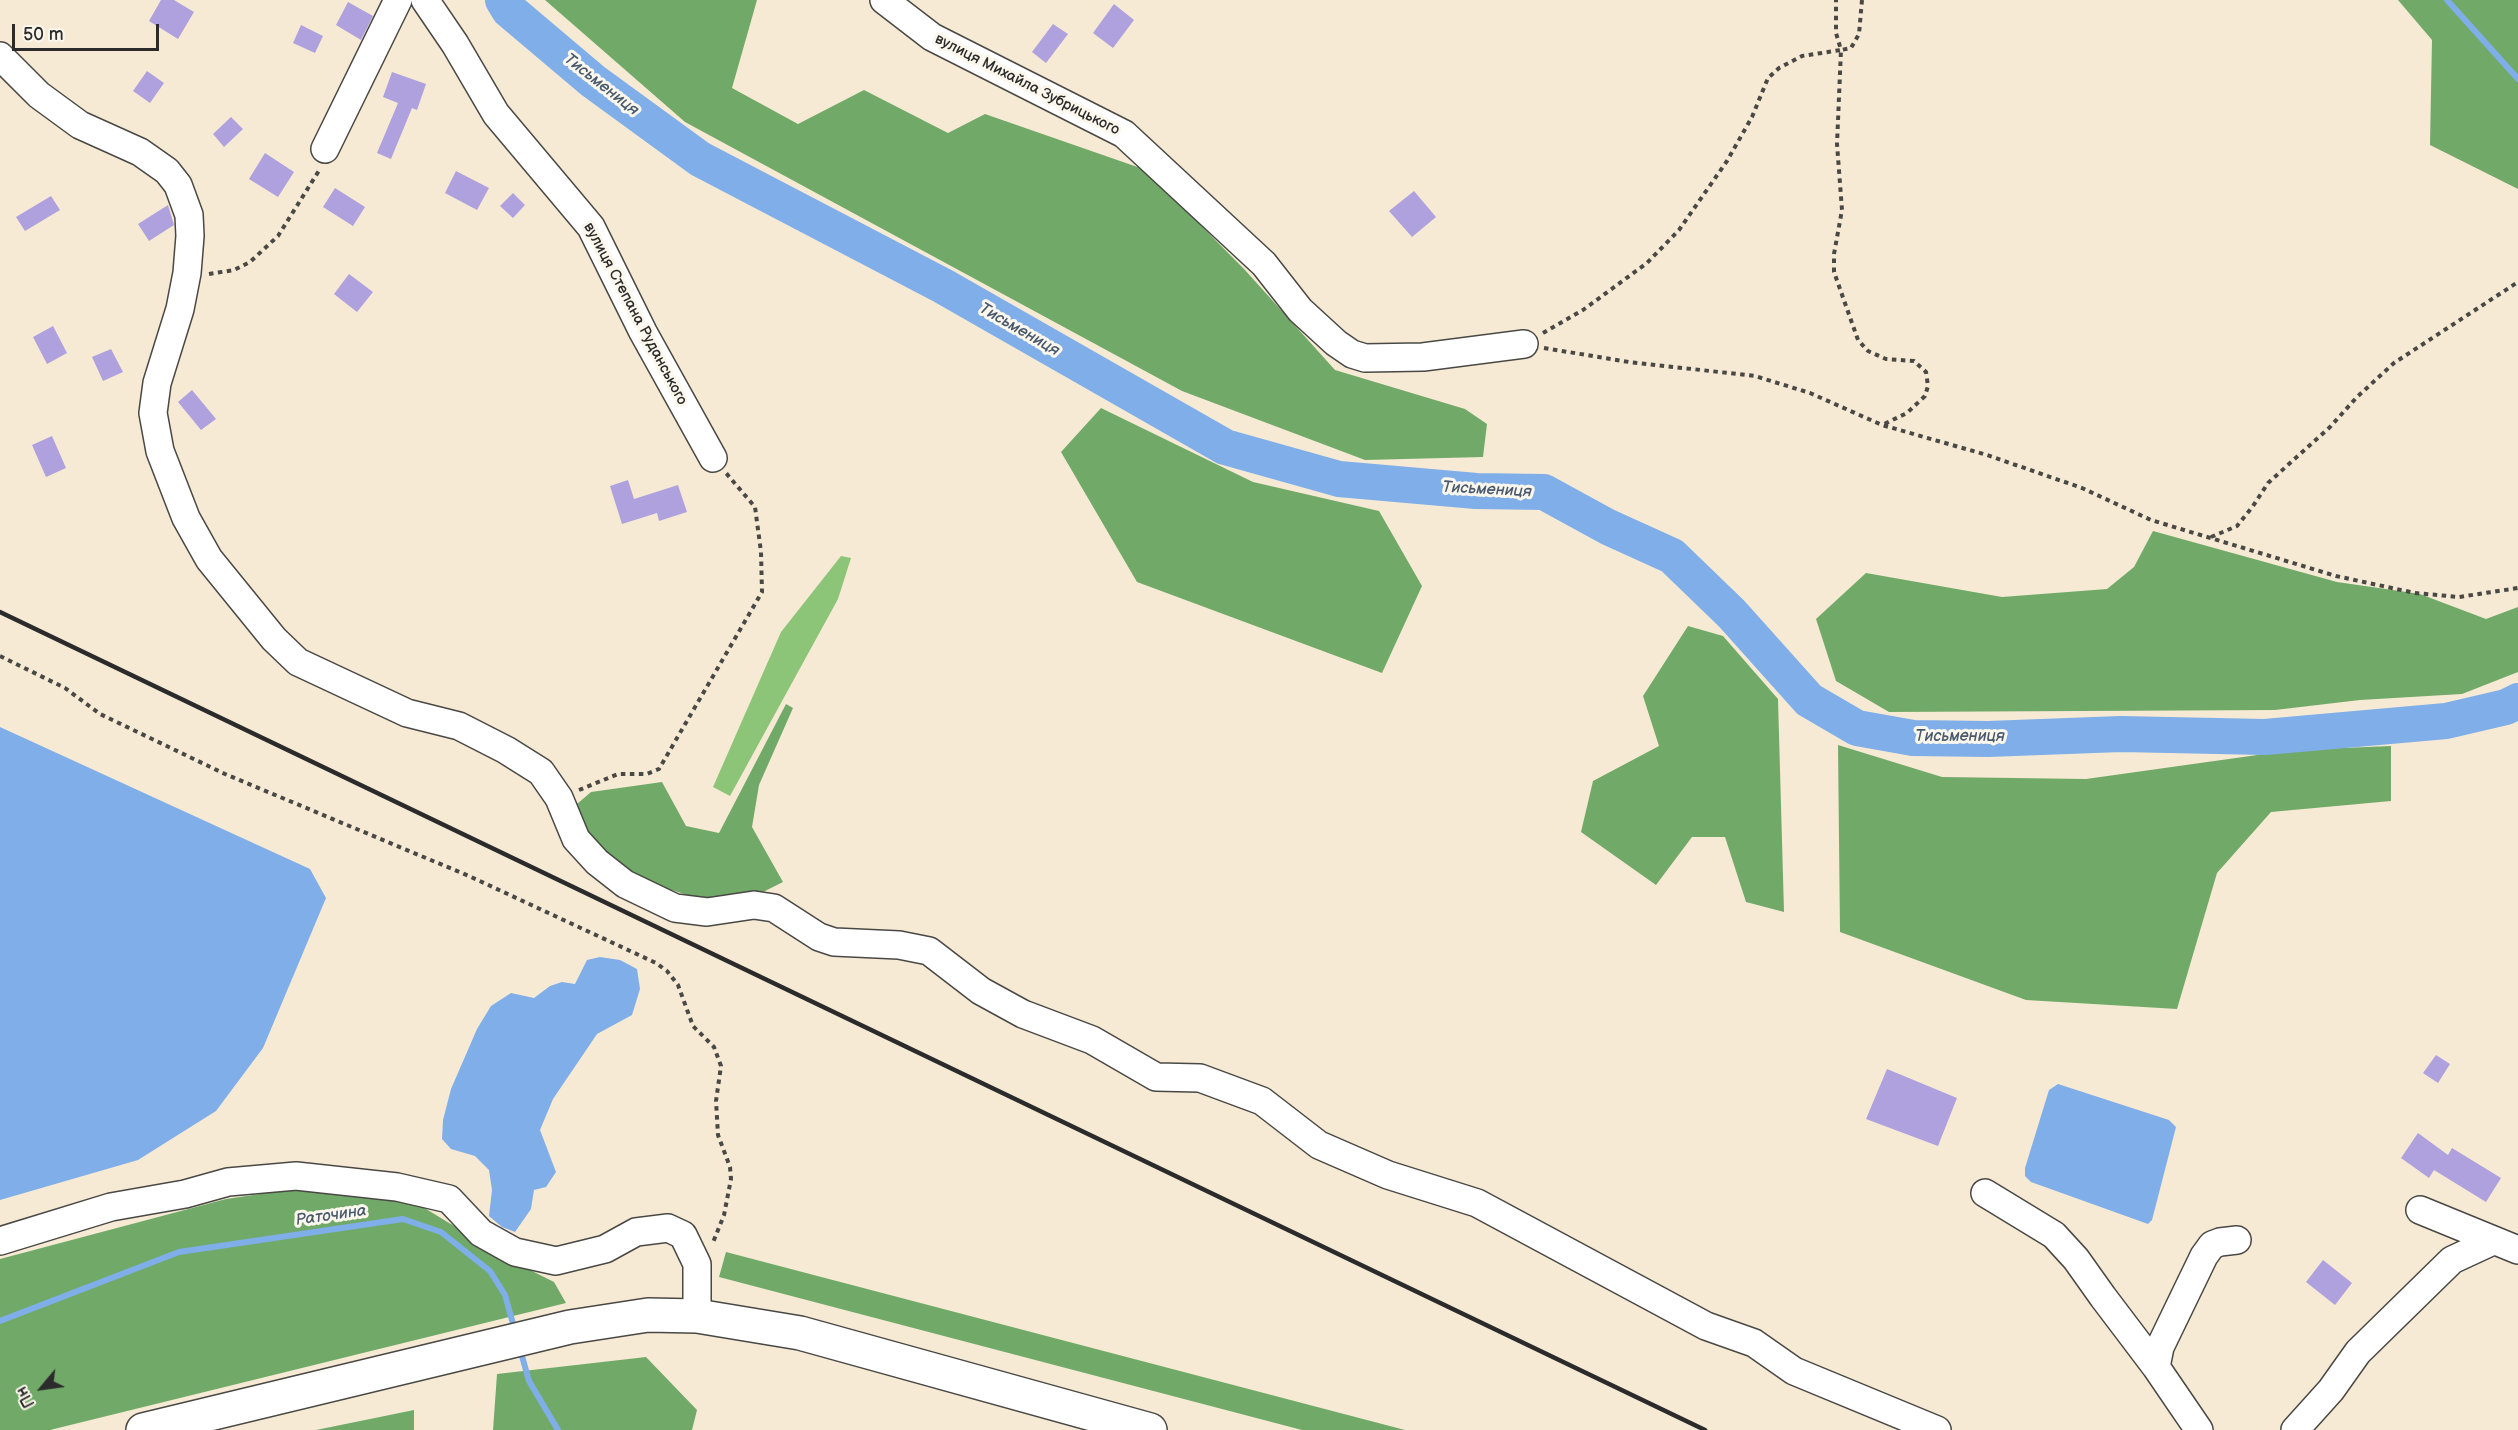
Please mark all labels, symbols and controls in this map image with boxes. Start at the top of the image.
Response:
scale bar [15,12,162,50]
text: 50 m [23,24,64,45]
street label: вулиця Михайла Зубрицького [932,30,1122,140]
water label: Тисьмениця [560,50,642,120]
street label: вулиця Степана Руданського [579,220,691,408]
water label: Тисьмениця [975,299,1063,361]
water label: Тисьмениця [1442,478,1532,502]
water label: Тисьмениця [1915,727,2005,747]
water label: Раточина [294,1202,368,1230]
north arrow [12,1358,72,1418]
text: Пн [12,1383,39,1411]

